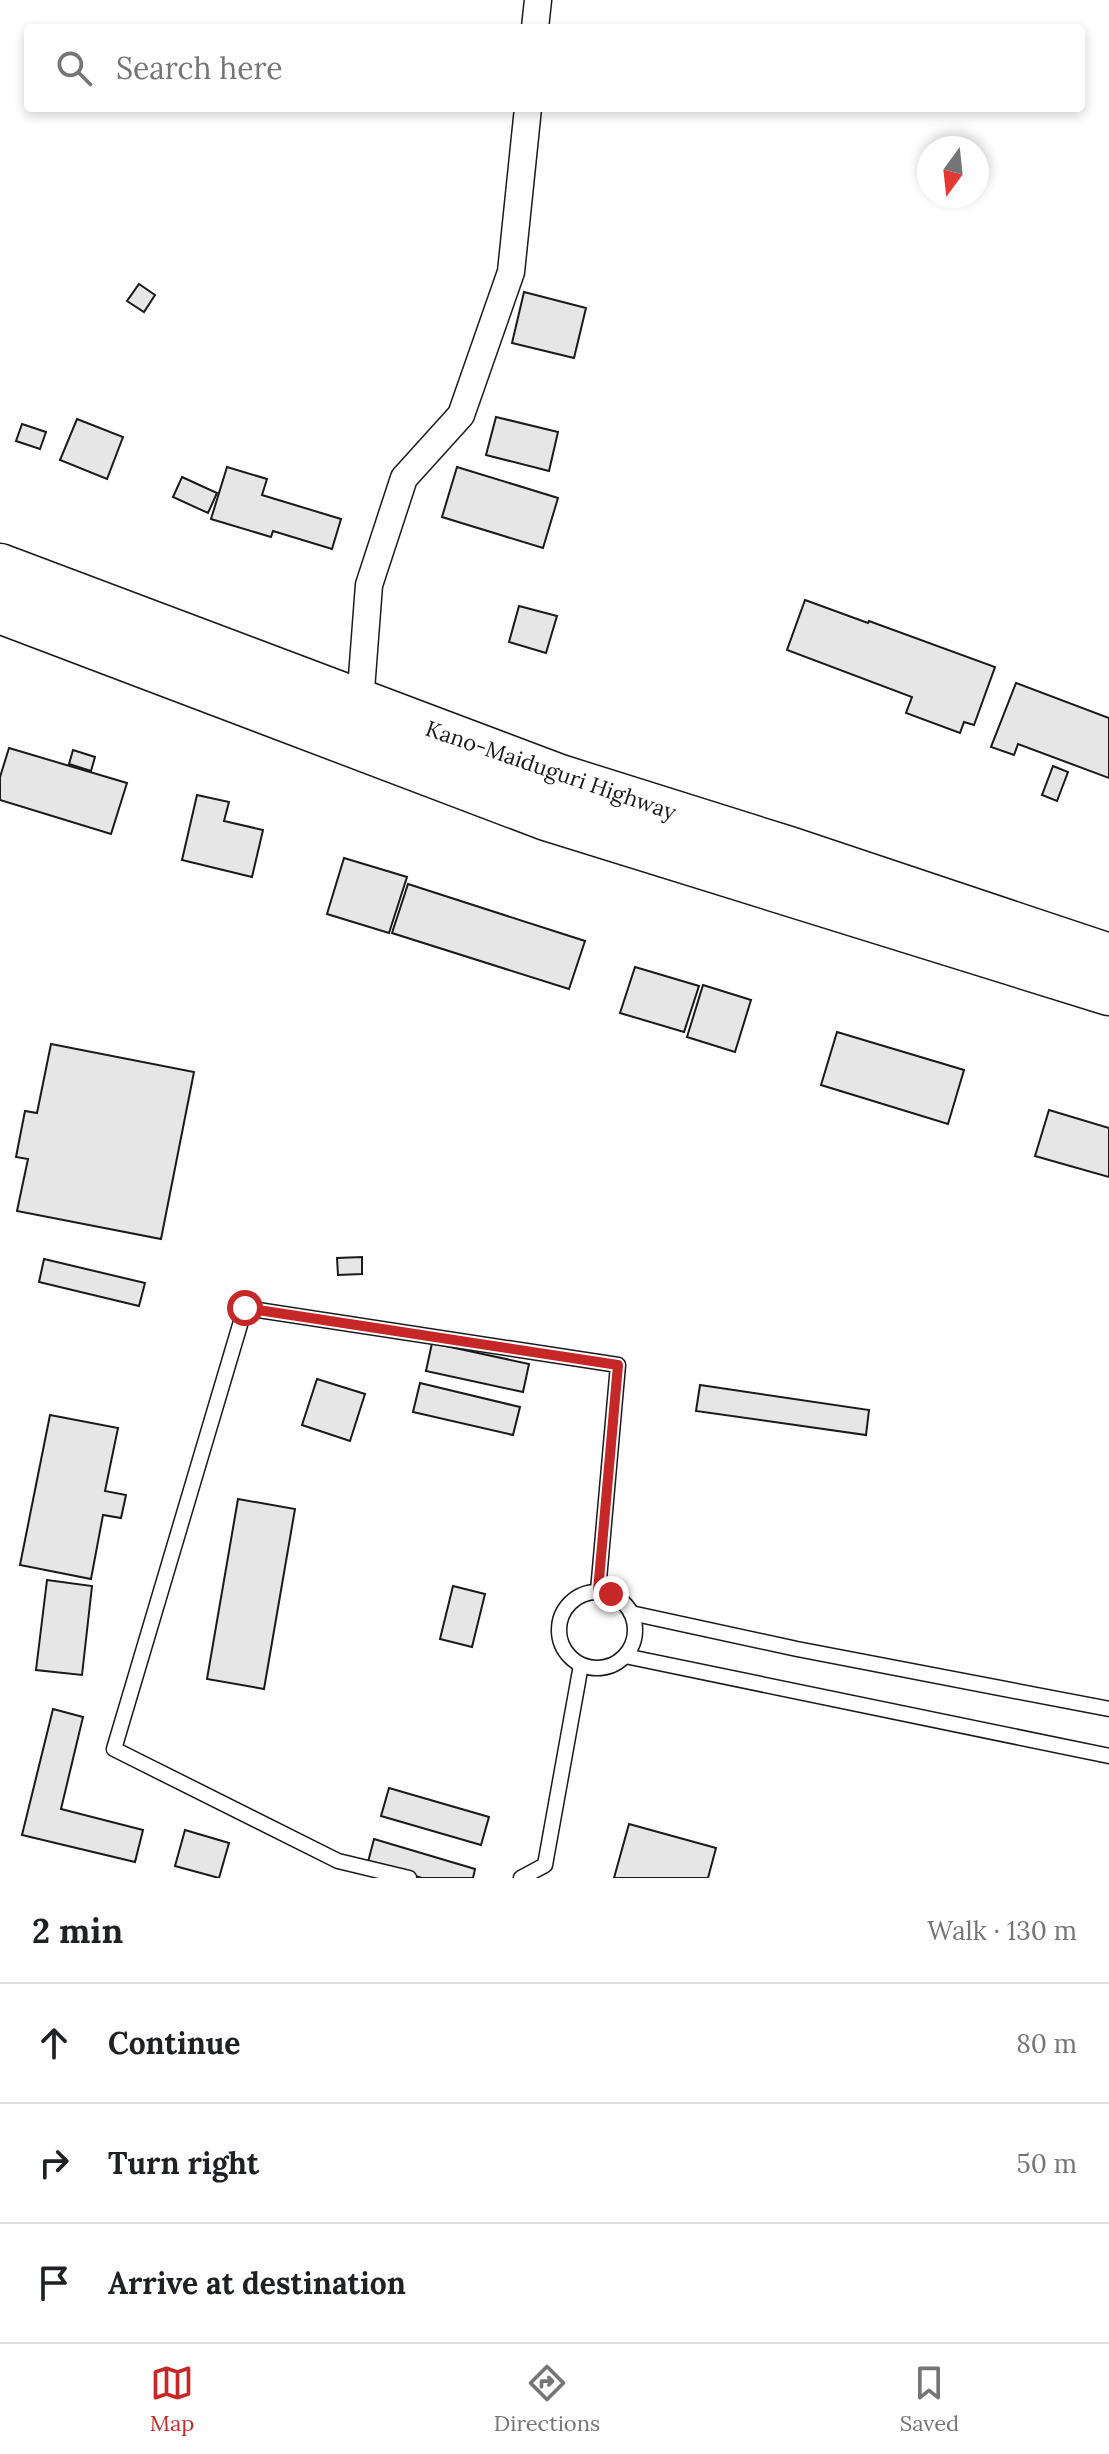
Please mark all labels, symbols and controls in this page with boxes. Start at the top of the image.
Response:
search box [24,24,1085,112]
icon: search [52,46,96,90]
text: Search here [116,49,283,87]
north arrow [917,136,989,208]
street label: Kano-Maiduguri Highway [422,714,680,826]
route start [227,1290,263,1326]
route end [593,1576,629,1612]
text: 2 min [32,1909,123,1952]
text: Walk · 130 m [927,1914,1077,1947]
icon: ahead [32,2021,76,2065]
text: Continue [108,2024,240,2062]
text: 80 m [1016,2027,1077,2060]
icon: right [32,2141,76,2185]
text: Turn right [108,2144,259,2182]
text: 50 m [1017,2147,1077,2180]
icon: arrive [32,2261,76,2305]
text: Arrive at destination [108,2264,406,2302]
tab: Map [150,2361,194,2437]
tab: Directions [494,2361,600,2437]
tab: Saved [900,2361,959,2437]

